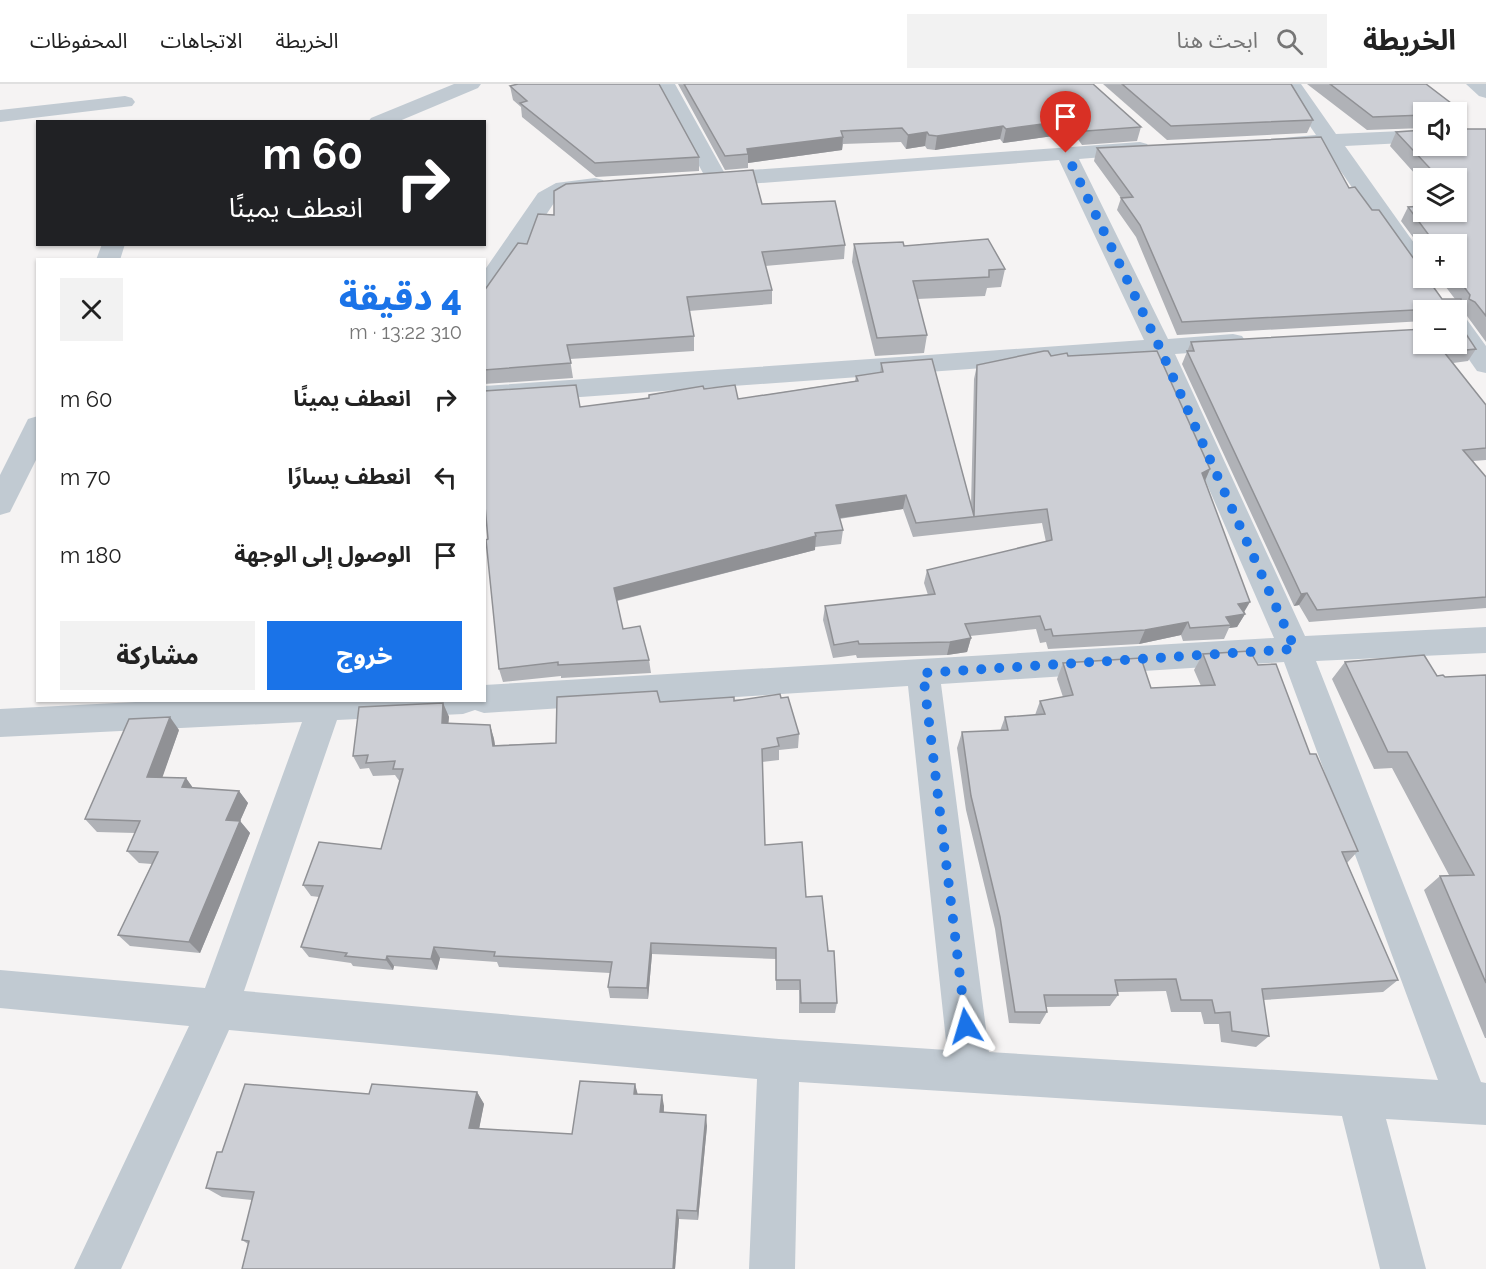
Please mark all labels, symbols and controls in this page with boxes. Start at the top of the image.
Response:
search box [907,14,1327,68]
text: الخريطة [1363,24,1456,57]
icon: search [1273,25,1306,58]
text: ابحث هنا [1177,27,1258,53]
text: المحفوظات [30,28,127,53]
text: الاتجاهات [160,28,242,53]
text: الخريطة [275,28,338,53]
pin [1040,91,1091,153]
icon: arrive [1049,100,1082,133]
map controls [1413,102,1467,354]
button: sound [1413,102,1467,156]
text: 60 m [263,130,363,179]
icon: right [384,144,462,222]
button: layers [1413,168,1467,222]
text: انعطف يمينًا [229,192,363,223]
button: + [1413,234,1467,288]
text: 4 دقيقة [339,276,462,318]
button: close [60,278,123,341]
button: − [1413,300,1467,354]
text: 310 m · 13:22 [349,320,462,344]
icon: right [429,383,462,416]
text: انعطف يمينًا [293,385,411,411]
text: 60 m [60,386,113,412]
icon: left [429,461,462,494]
text: انعطف يسارًا [288,463,411,489]
text: 70 m [60,464,111,490]
icon: arrive [429,539,462,572]
text: الوصول إلى الوجهة [234,541,411,567]
text: 180 m [60,542,122,568]
button: مشاركة [60,621,255,690]
button: خروج [267,621,462,690]
position arrow [934,994,998,1058]

